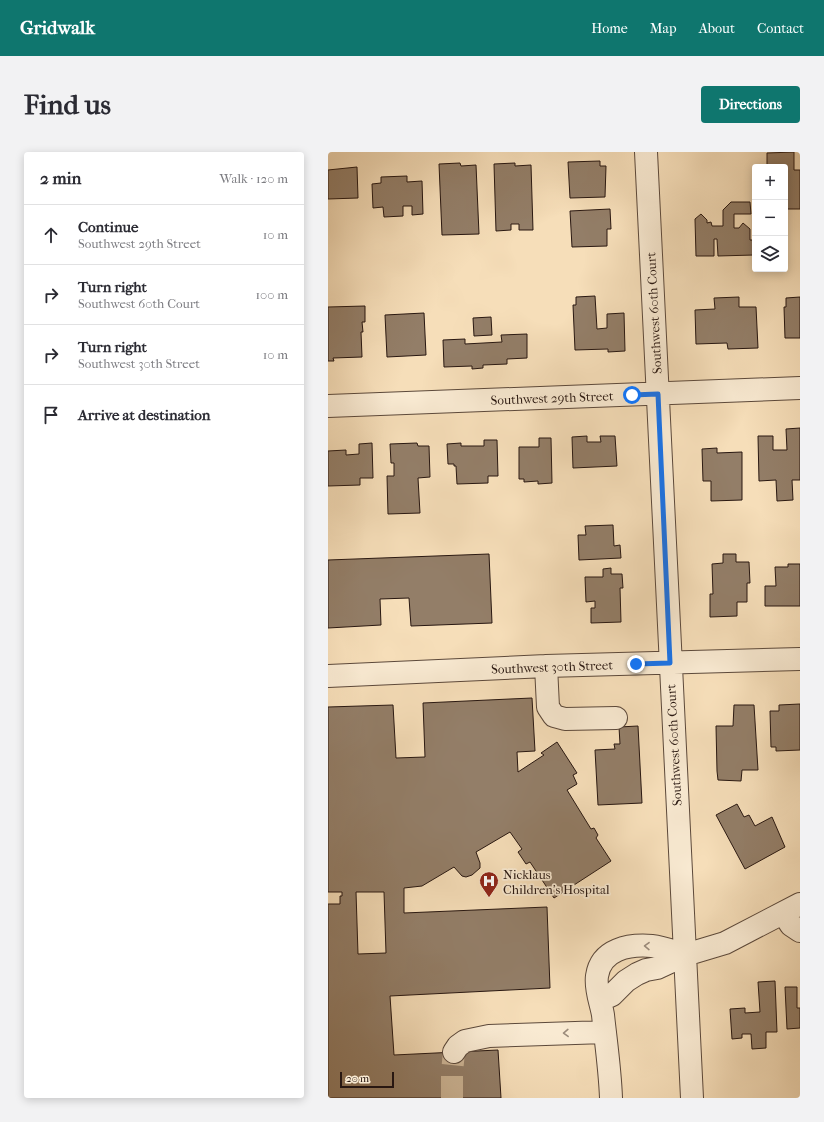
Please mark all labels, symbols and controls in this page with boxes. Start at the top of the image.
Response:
text: Gridwalk [20,17,95,39]
text: Home [591,20,628,37]
text: Map [650,20,677,37]
text: About [699,20,735,37]
text: Contact [757,20,804,37]
button: Directions [701,86,800,123]
text: Find us [24,88,111,121]
map controls [752,164,788,272]
button: + [752,164,788,200]
text: 2 min [40,168,81,188]
text: Walk · 120 m [220,171,288,186]
button: − [752,200,788,236]
text: Continue [78,218,138,236]
icon: ahead [40,224,62,246]
text: 10 m [263,227,288,242]
text: Southwest 29th Street [78,236,201,251]
button: layers [752,236,788,272]
street label: Southwest 60th Court [643,251,665,374]
text: Turn right [78,278,147,296]
icon: right [40,284,62,306]
text: 100 m [255,287,288,302]
text: Southwest 60th Court [78,296,200,311]
text: Turn right [78,338,147,356]
icon: right [40,344,62,366]
text: 10 m [263,347,288,362]
text: Southwest 30th Street [78,356,200,371]
route start [623,386,641,404]
street label: Southwest 29th Street [490,388,614,408]
icon: arrive [40,404,62,426]
text: Arrive at destination [78,406,210,424]
route end [627,655,645,673]
street label: Southwest 30th Street [491,657,613,677]
street label: Southwest 60th Court [663,683,685,806]
place label: Nicklaus Children's Hospital [503,867,610,897]
hospital icon: Nicklaus Children's Hospital [478,870,500,898]
one-way arrow [644,942,650,950]
one-way arrow [563,1029,569,1037]
scale bar [340,1070,394,1089]
text: 20 m [346,1072,369,1085]

